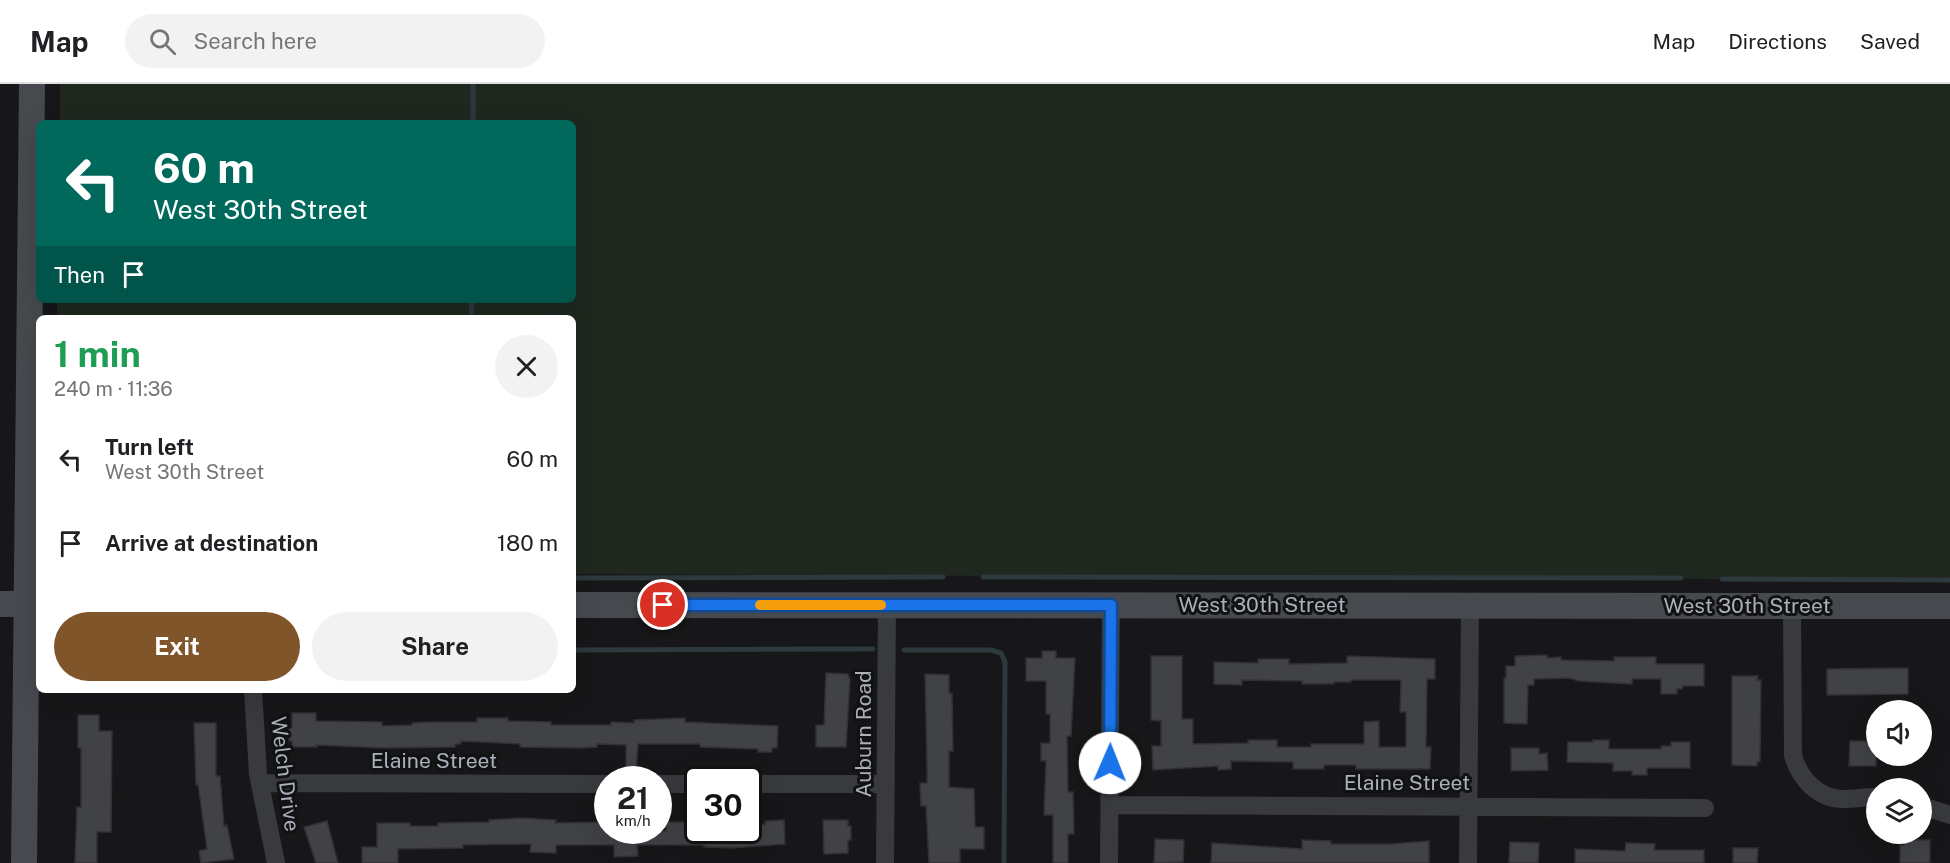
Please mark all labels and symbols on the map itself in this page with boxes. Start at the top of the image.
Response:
pin [637,579,688,630]
street label: West 30th Street [1178,592,1346,617]
street label: West 30th Street [1663,593,1831,618]
street label: Auburn Road [851,670,876,798]
street label: Welch Drive [266,715,305,833]
position arrow [1078,731,1142,795]
street label: Elaine Street [371,748,497,773]
speed limit sign: 30 [684,766,762,844]
street label: Elaine Street [1344,770,1470,795]

